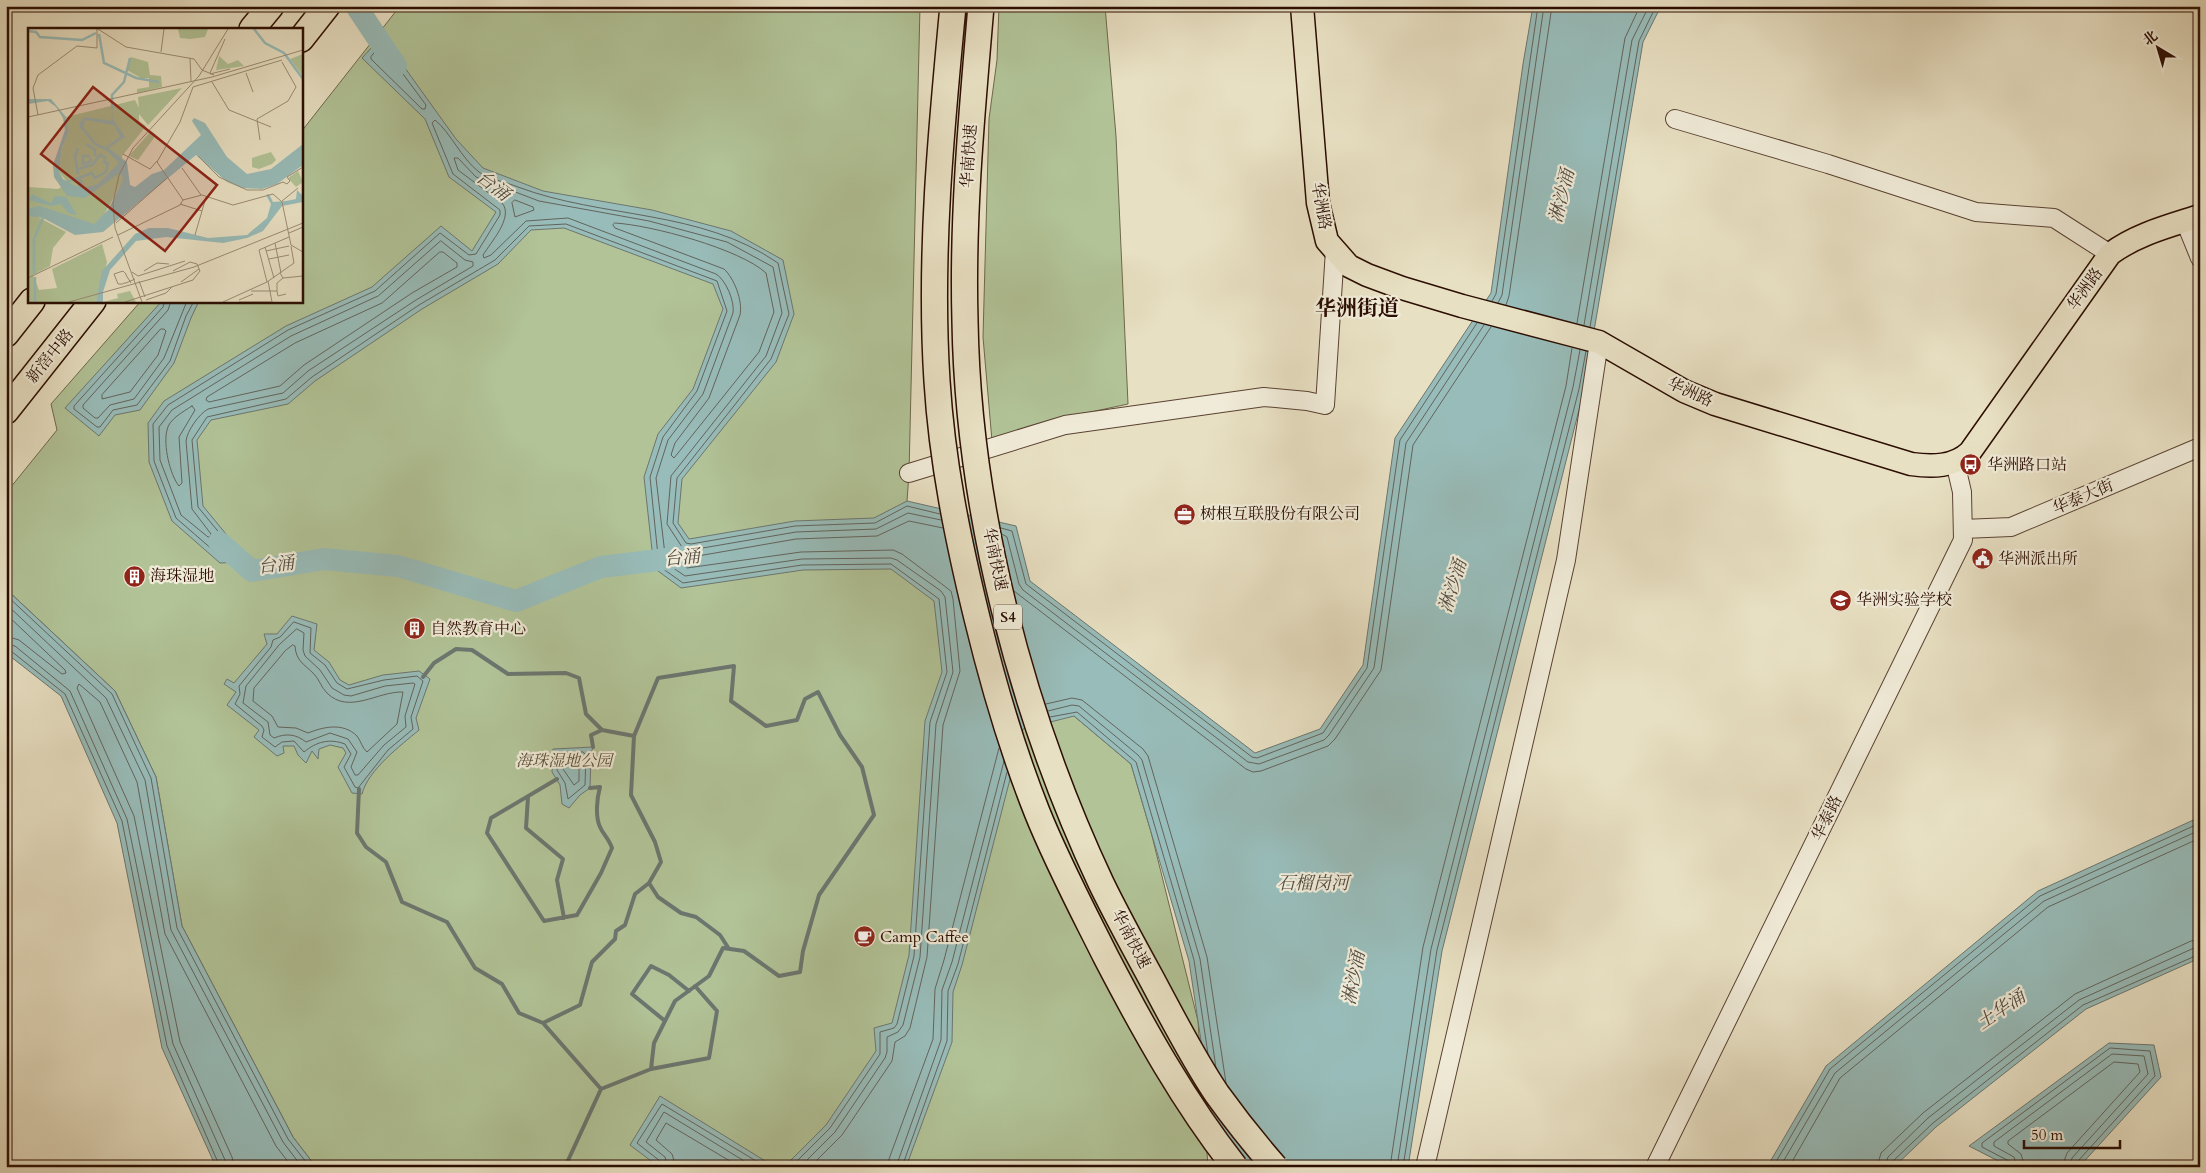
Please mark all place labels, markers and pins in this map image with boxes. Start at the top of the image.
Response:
bus stop icon: 华洲路口站 [1959,453,1983,477]
place label: 华洲路口站 [1987,454,2067,476]
office icon: 树根互联股份有限公司 [1172,502,1196,526]
place label: 树根互联股份有限公司 [1200,503,1360,525]
public building icon: 华洲派出所 [1970,547,1994,571]
place label: 华洲派出所 [1998,548,2078,570]
building icon: 海珠湿地 [122,564,146,588]
place label: 海珠湿地 [150,565,214,587]
school or university icon: 华洲实验学校 [1828,588,1852,612]
place label: 华洲实验学校 [1856,589,1952,611]
building icon: 自然教育中心 [402,617,426,641]
place label: 自然教育中心 [430,618,526,640]
cafe icon: Camp Caffee [852,925,876,949]
place label: Camp Caffee [880,926,969,948]

